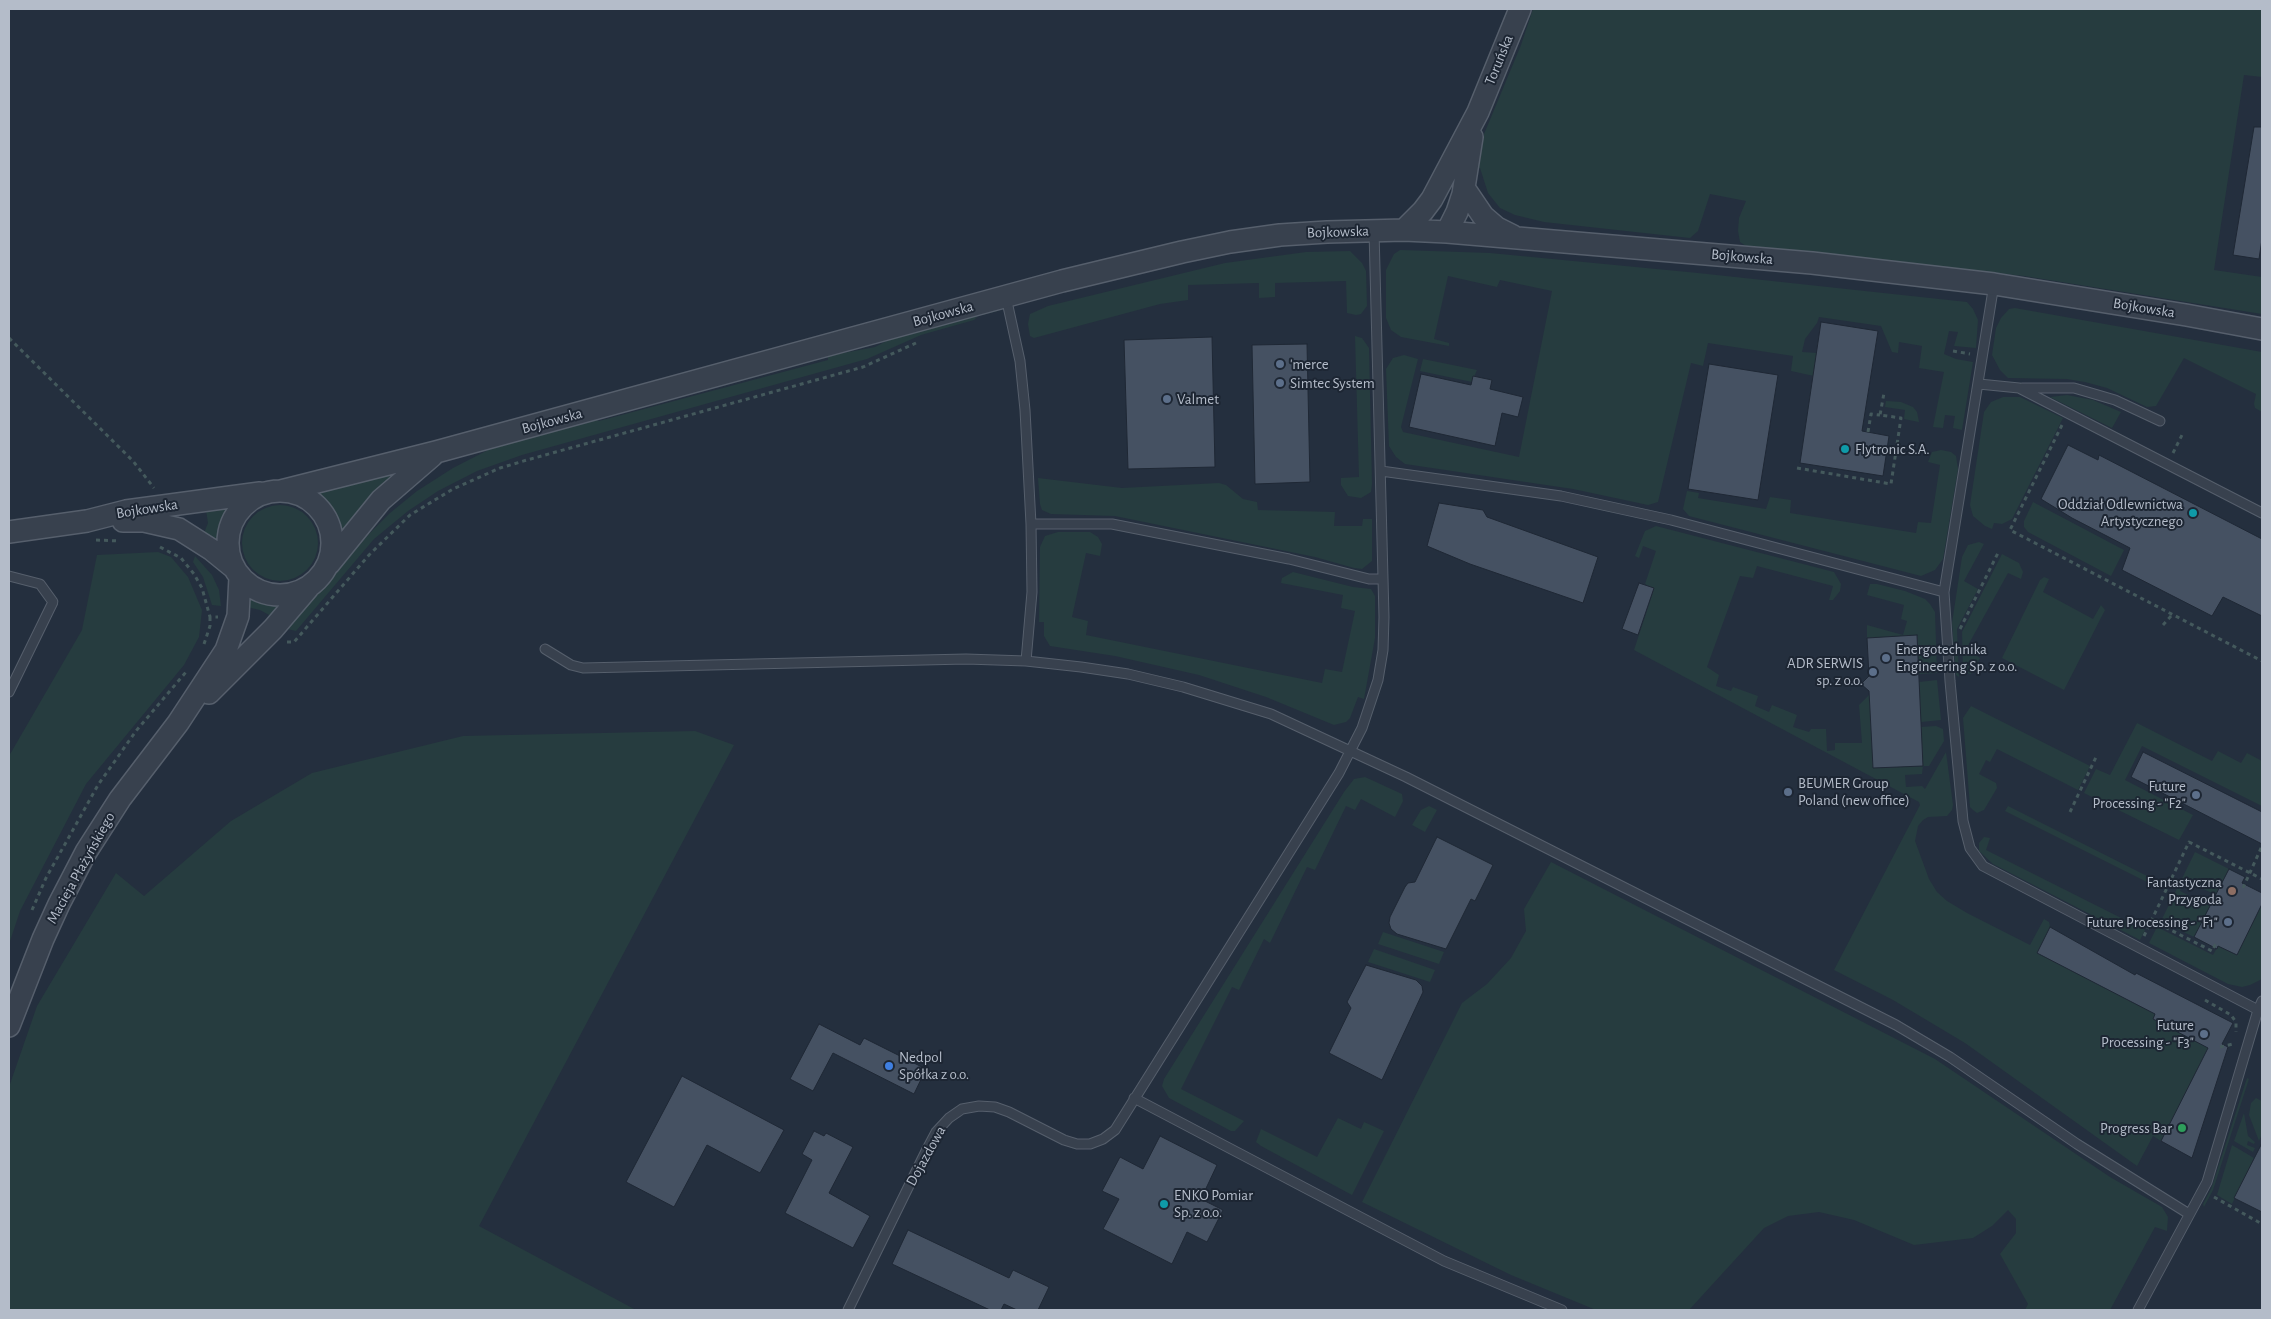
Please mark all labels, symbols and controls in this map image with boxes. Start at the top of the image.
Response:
street label: Toruńska [1481,32,1517,88]
street label: Bojkowska [1307,222,1369,242]
street label: Bojkowska [1710,245,1774,269]
street label: Bojkowska [2112,294,2176,322]
street label: Bojkowska [911,297,975,331]
place label: 'merce [1290,355,1329,373]
marker: 'merce [1274,358,1286,370]
place label: Simtec System [1290,374,1375,392]
marker: Simtec System [1274,377,1286,389]
place label: Valmet [1177,390,1219,408]
marker: Valmet [1161,393,1173,405]
street label: Bojkowska [520,404,584,438]
place label: Flytronic S.A. [1855,440,1930,458]
marker: Flytronic S.A. [1839,443,1851,455]
street label: Bojkowska [115,495,179,523]
place label: Oddział Odlewnictwa Artystycznego [2058,495,2183,530]
marker: Oddział Odlewnictwa Artystycznego [2187,507,2199,519]
place label: Energotechnika Engineering Sp. z o.o. [1896,640,2017,675]
marker: Energotechnika Engineering Sp. z o.o. [1880,652,1892,664]
place label: ADR SERWIS sp. z o.o. [1787,654,1863,689]
marker: ADR SERWIS sp. z o.o. [1867,666,1879,678]
place label: BEUMER Group Poland (new office) [1798,774,1910,809]
place label: Future Processing - "F2" [2092,777,2186,812]
marker: BEUMER Group Poland (new office) [1782,786,1794,798]
marker: Future Processing - "F2" [2190,789,2202,801]
street label: Macieja Płażyńskiego [43,809,119,927]
place label: Fantastyczna Przygoda [2147,873,2222,908]
marker: Fantastyczna Przygoda [2226,885,2238,897]
place label: Future Processing - "F1" [2086,913,2218,931]
marker: Future Processing - "F1" [2222,916,2234,928]
place label: Future Processing - "F3" [2101,1016,2194,1051]
marker: Future Processing - "F3" [2198,1028,2210,1040]
place label: Nedpol Spółka z o.o. [899,1048,969,1083]
marker: Nedpol Spółka z o.o. [883,1060,895,1072]
place label: Progress Bar [2100,1119,2172,1137]
marker: Progress Bar [2176,1122,2188,1134]
street label: Dojazdowa [902,1123,950,1189]
place label: ENKO Pomiar Sp. z o.o. [1174,1186,1253,1221]
marker: ENKO Pomiar Sp. z o.o. [1158,1198,1170,1210]

